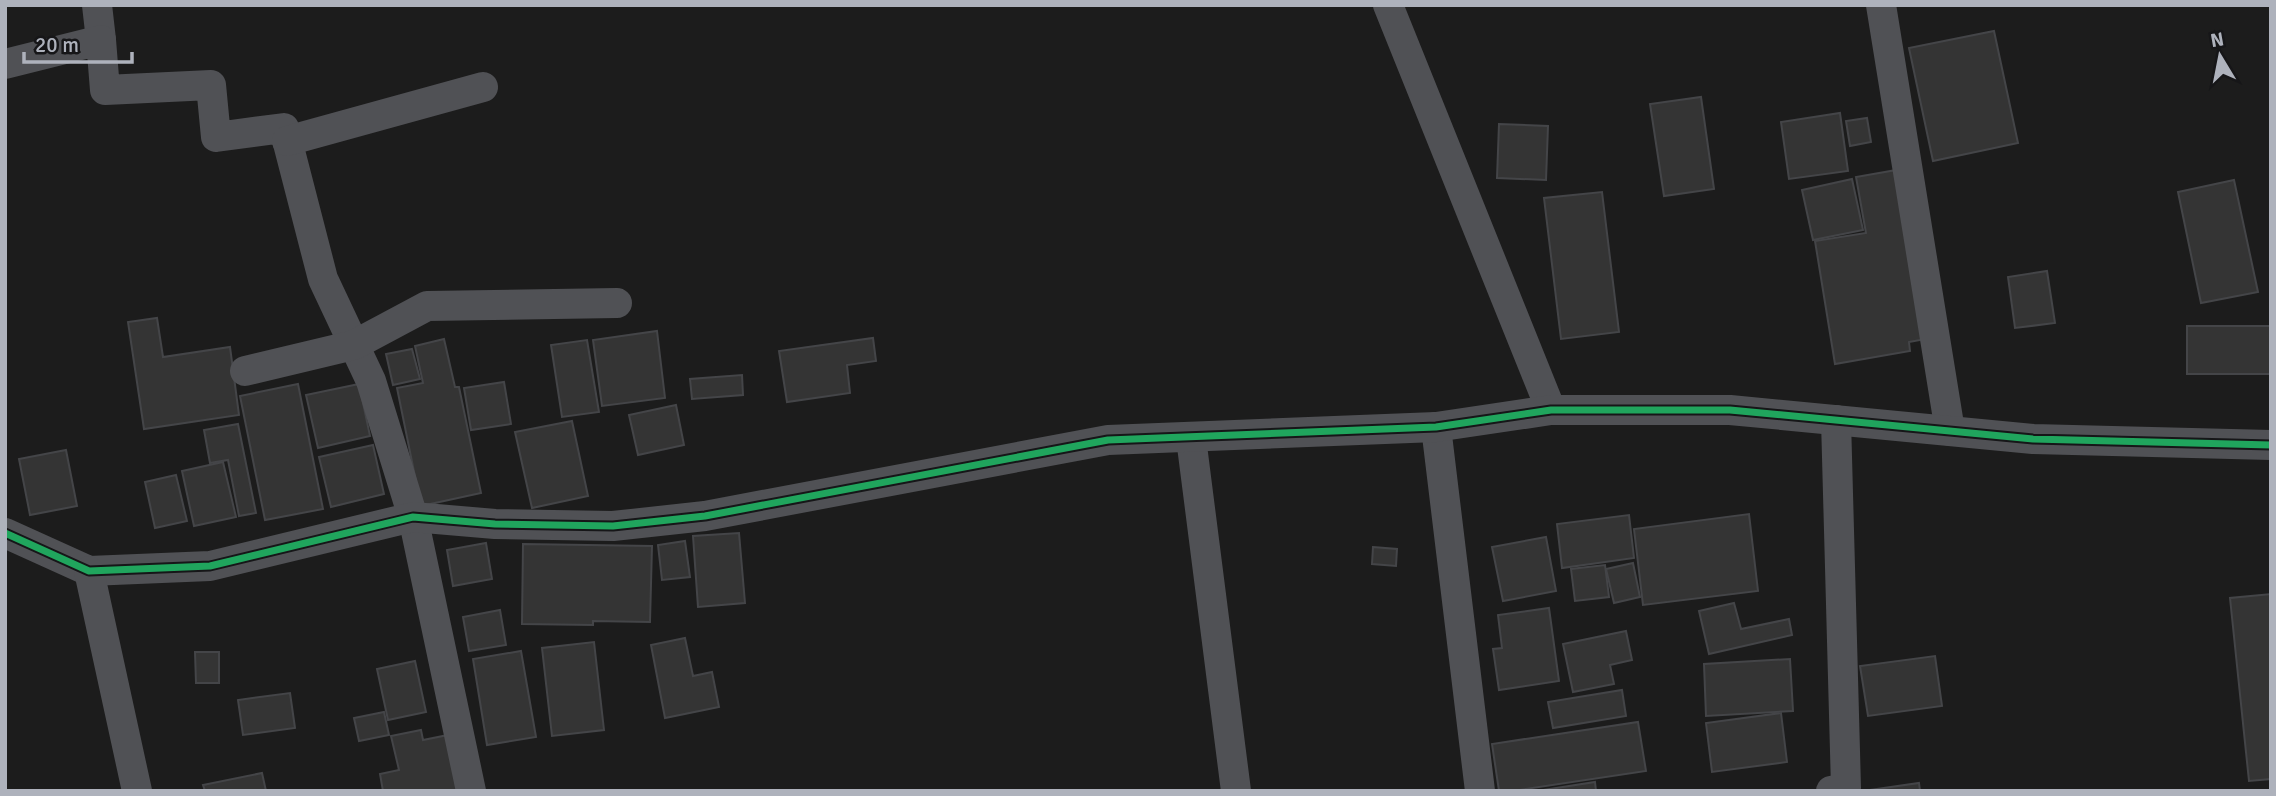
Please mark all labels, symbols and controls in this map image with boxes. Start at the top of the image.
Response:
scale bar [24,21,133,65]
north arrow [2185,21,2255,91]
text: N [2209,27,2226,53]
text: 20 m [35,32,79,58]

